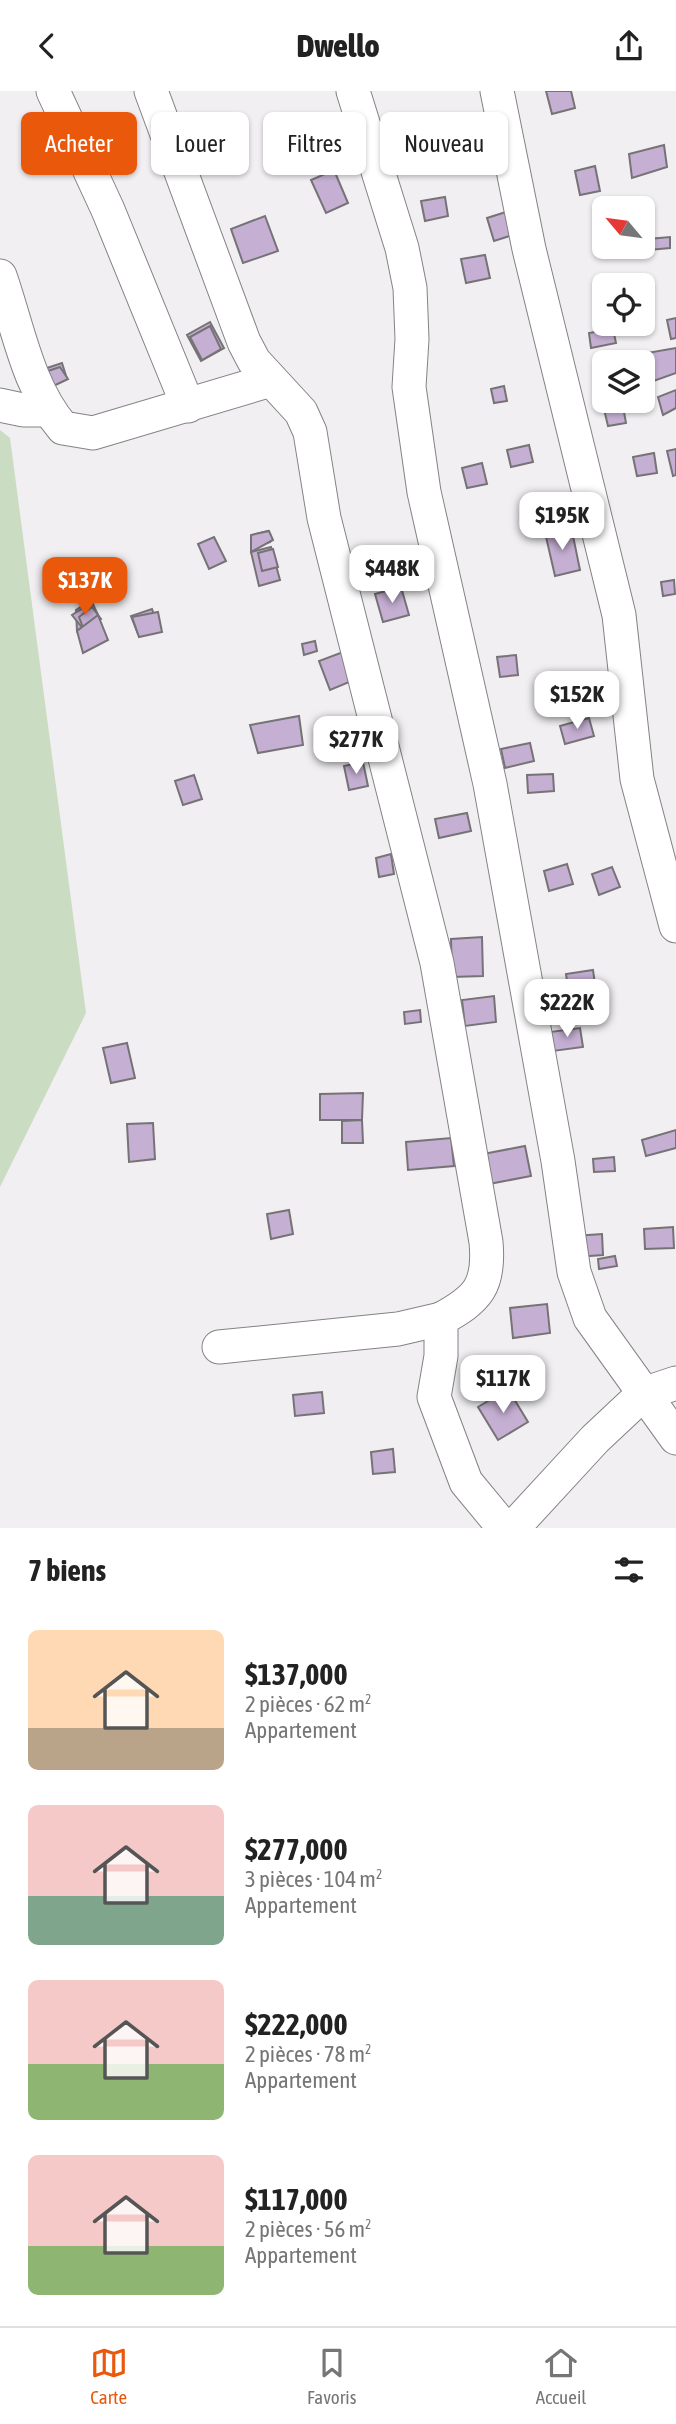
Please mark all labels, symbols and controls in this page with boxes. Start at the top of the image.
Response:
icon: back [28,27,66,65]
text: Dwello [297,27,379,64]
icon: share [610,27,648,65]
chip: Acheter [21,112,137,175]
chip: Louer [151,112,249,175]
chip: Filtres [263,112,366,175]
chip: Nouveau [380,112,508,175]
north arrow [592,196,654,259]
map controls [592,196,655,413]
button: locate [592,273,655,336]
button: layers [592,350,655,413]
pin: $195K [513,493,611,552]
text: $195K [535,502,589,528]
pin: $448K [343,545,441,605]
text: $448K [365,555,419,581]
pin: $137K [36,557,134,617]
text: $137K [58,567,112,593]
pin: $152K [528,671,626,731]
text: $152K [550,681,604,707]
pin: $277K [307,717,405,776]
text: $277K [329,726,383,752]
pin: $222K [518,979,616,1039]
text: $222K [540,989,594,1015]
pin: $117K [454,1355,552,1415]
text: $117K [476,1365,530,1391]
icon: filters [610,1551,648,1589]
text: 7 biens [28,1553,106,1587]
text: $137,000 [245,1657,348,1691]
icon: home [84,1658,168,1742]
text: 2 pièces · 62 m² [245,1691,372,1717]
text: Appartement [245,1717,357,1743]
text: $277,000 [245,1832,348,1866]
icon: home [84,1833,168,1917]
text: 3 pièces · 104 m² [245,1866,382,1892]
text: Appartement [245,1892,357,1918]
text: $222,000 [245,2007,348,2041]
icon: home [84,2008,168,2092]
text: 2 pièces · 78 m² [245,2041,372,2067]
text: Appartement [245,2067,357,2093]
text: $117,000 [245,2182,348,2216]
icon: home [84,2183,168,2267]
text: 2 pièces · 56 m² [245,2216,372,2242]
text: Appartement [245,2242,357,2268]
tab: Carte [90,2344,128,2408]
tab: Favoris [307,2344,356,2408]
tab: Accueil [536,2344,586,2408]

